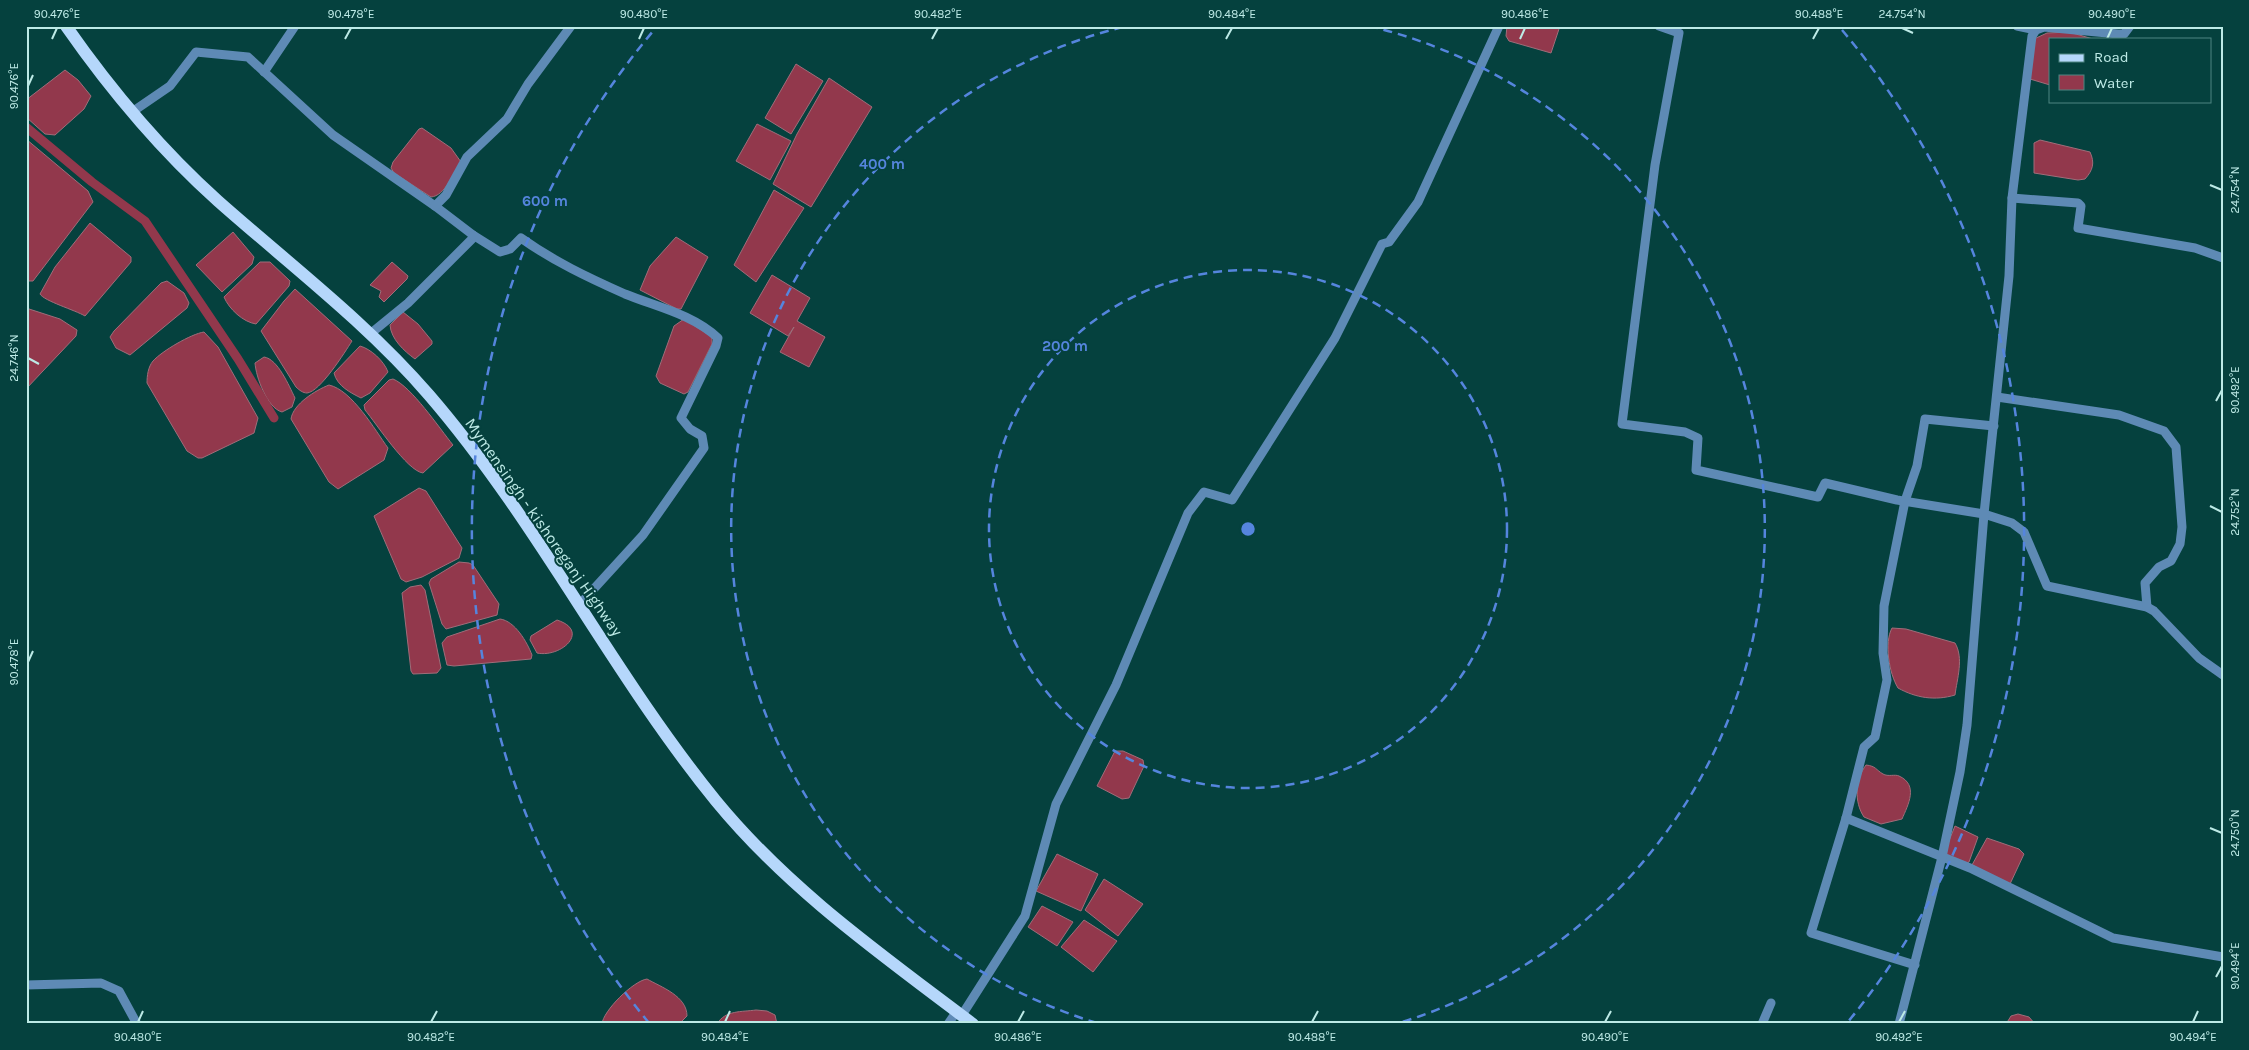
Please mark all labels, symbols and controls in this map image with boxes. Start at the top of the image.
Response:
text: 90.476°E [34,7,80,21]
text: 90.478°E [328,7,374,21]
text: 90.480°E [620,7,668,21]
text: 90.482°E [914,7,962,21]
text: 90.484°E [1208,7,1256,21]
text: 90.486°E [1501,7,1549,21]
text: 90.488°E [1795,7,1843,21]
text: 24.754°N [1878,7,1926,21]
text: 90.490°E [2088,7,2136,21]
legend [2049,38,2212,102]
text: Road [2094,48,2129,66]
text: 90.476°E [7,63,21,109]
text: Water [2094,74,2135,92]
text: 400 m [859,155,905,173]
text: 24.754°N [2228,166,2242,214]
text: 600 m [522,192,568,210]
text: 24.746°N [7,334,21,382]
text: 200 m [1042,337,1088,355]
text: 90.492°E [2228,366,2242,414]
street label: Mymensingh - kishoreganj Highway [461,414,627,640]
text: 24.752°N [2228,488,2242,536]
centre of rings [1239,520,1257,538]
text: 90.478°E [7,639,21,685]
text: 24.750°N [2228,809,2242,857]
text: 90.494°E [2228,942,2242,990]
text: 90.480°E [114,1030,162,1044]
text: 90.482°E [407,1030,455,1044]
text: 90.484°E [701,1030,749,1044]
text: 90.486°E [994,1030,1042,1044]
text: 90.488°E [1288,1030,1336,1044]
text: 90.490°E [1581,1030,1629,1044]
text: 90.492°E [1875,1030,1923,1044]
text: 90.494°E [2169,1030,2217,1044]

